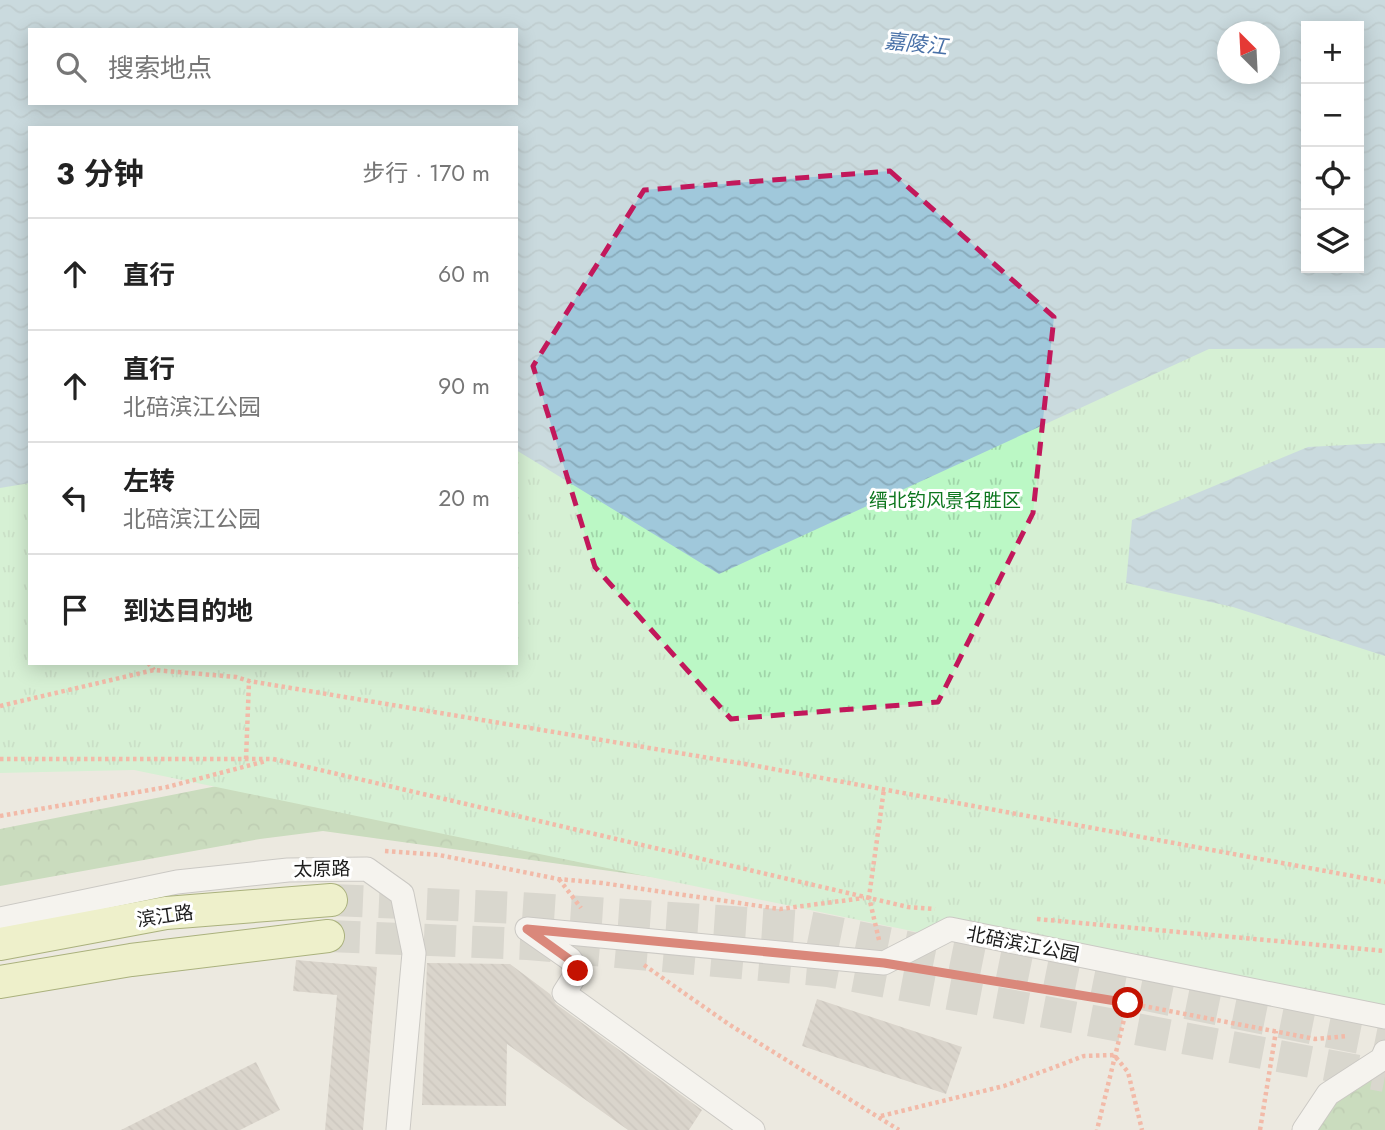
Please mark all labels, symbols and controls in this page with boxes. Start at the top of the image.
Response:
north arrow [1217,21,1280,84]
map controls [1301,21,1364,273]
button: + [1301,21,1364,84]
water label: 嘉陵江 [883,26,951,62]
search box [28,28,518,105]
icon: search [52,48,90,86]
text: 搜索地点 [108,49,212,87]
button: − [1301,84,1364,147]
button: locate [1301,147,1364,210]
text: 3 分钟 [56,152,144,195]
text: 步行 · 170 m [362,156,490,190]
button: layers [1301,210,1364,273]
icon: ahead [56,255,94,293]
text: 直行 [123,256,175,294]
text: 60 m [438,257,490,291]
text: 直行 [123,350,175,388]
icon: ahead [56,367,94,405]
text: 90 m [438,369,490,403]
text: 北碚滨江公园 [123,390,261,424]
text: 左转 [123,462,175,500]
icon: left [56,479,94,517]
text: 20 m [438,481,490,515]
park label: 缙北钓风景名胜区 [869,487,1021,514]
text: 北碚滨江公园 [123,502,261,536]
icon: arrive [56,591,94,629]
text: 到达目的地 [123,592,253,630]
street label: 太原路 [293,855,351,883]
street label: 滨江路 [135,899,195,933]
street label: 北碚滨江公园 [964,920,1082,968]
route end [562,955,593,986]
route start [1112,987,1143,1018]

